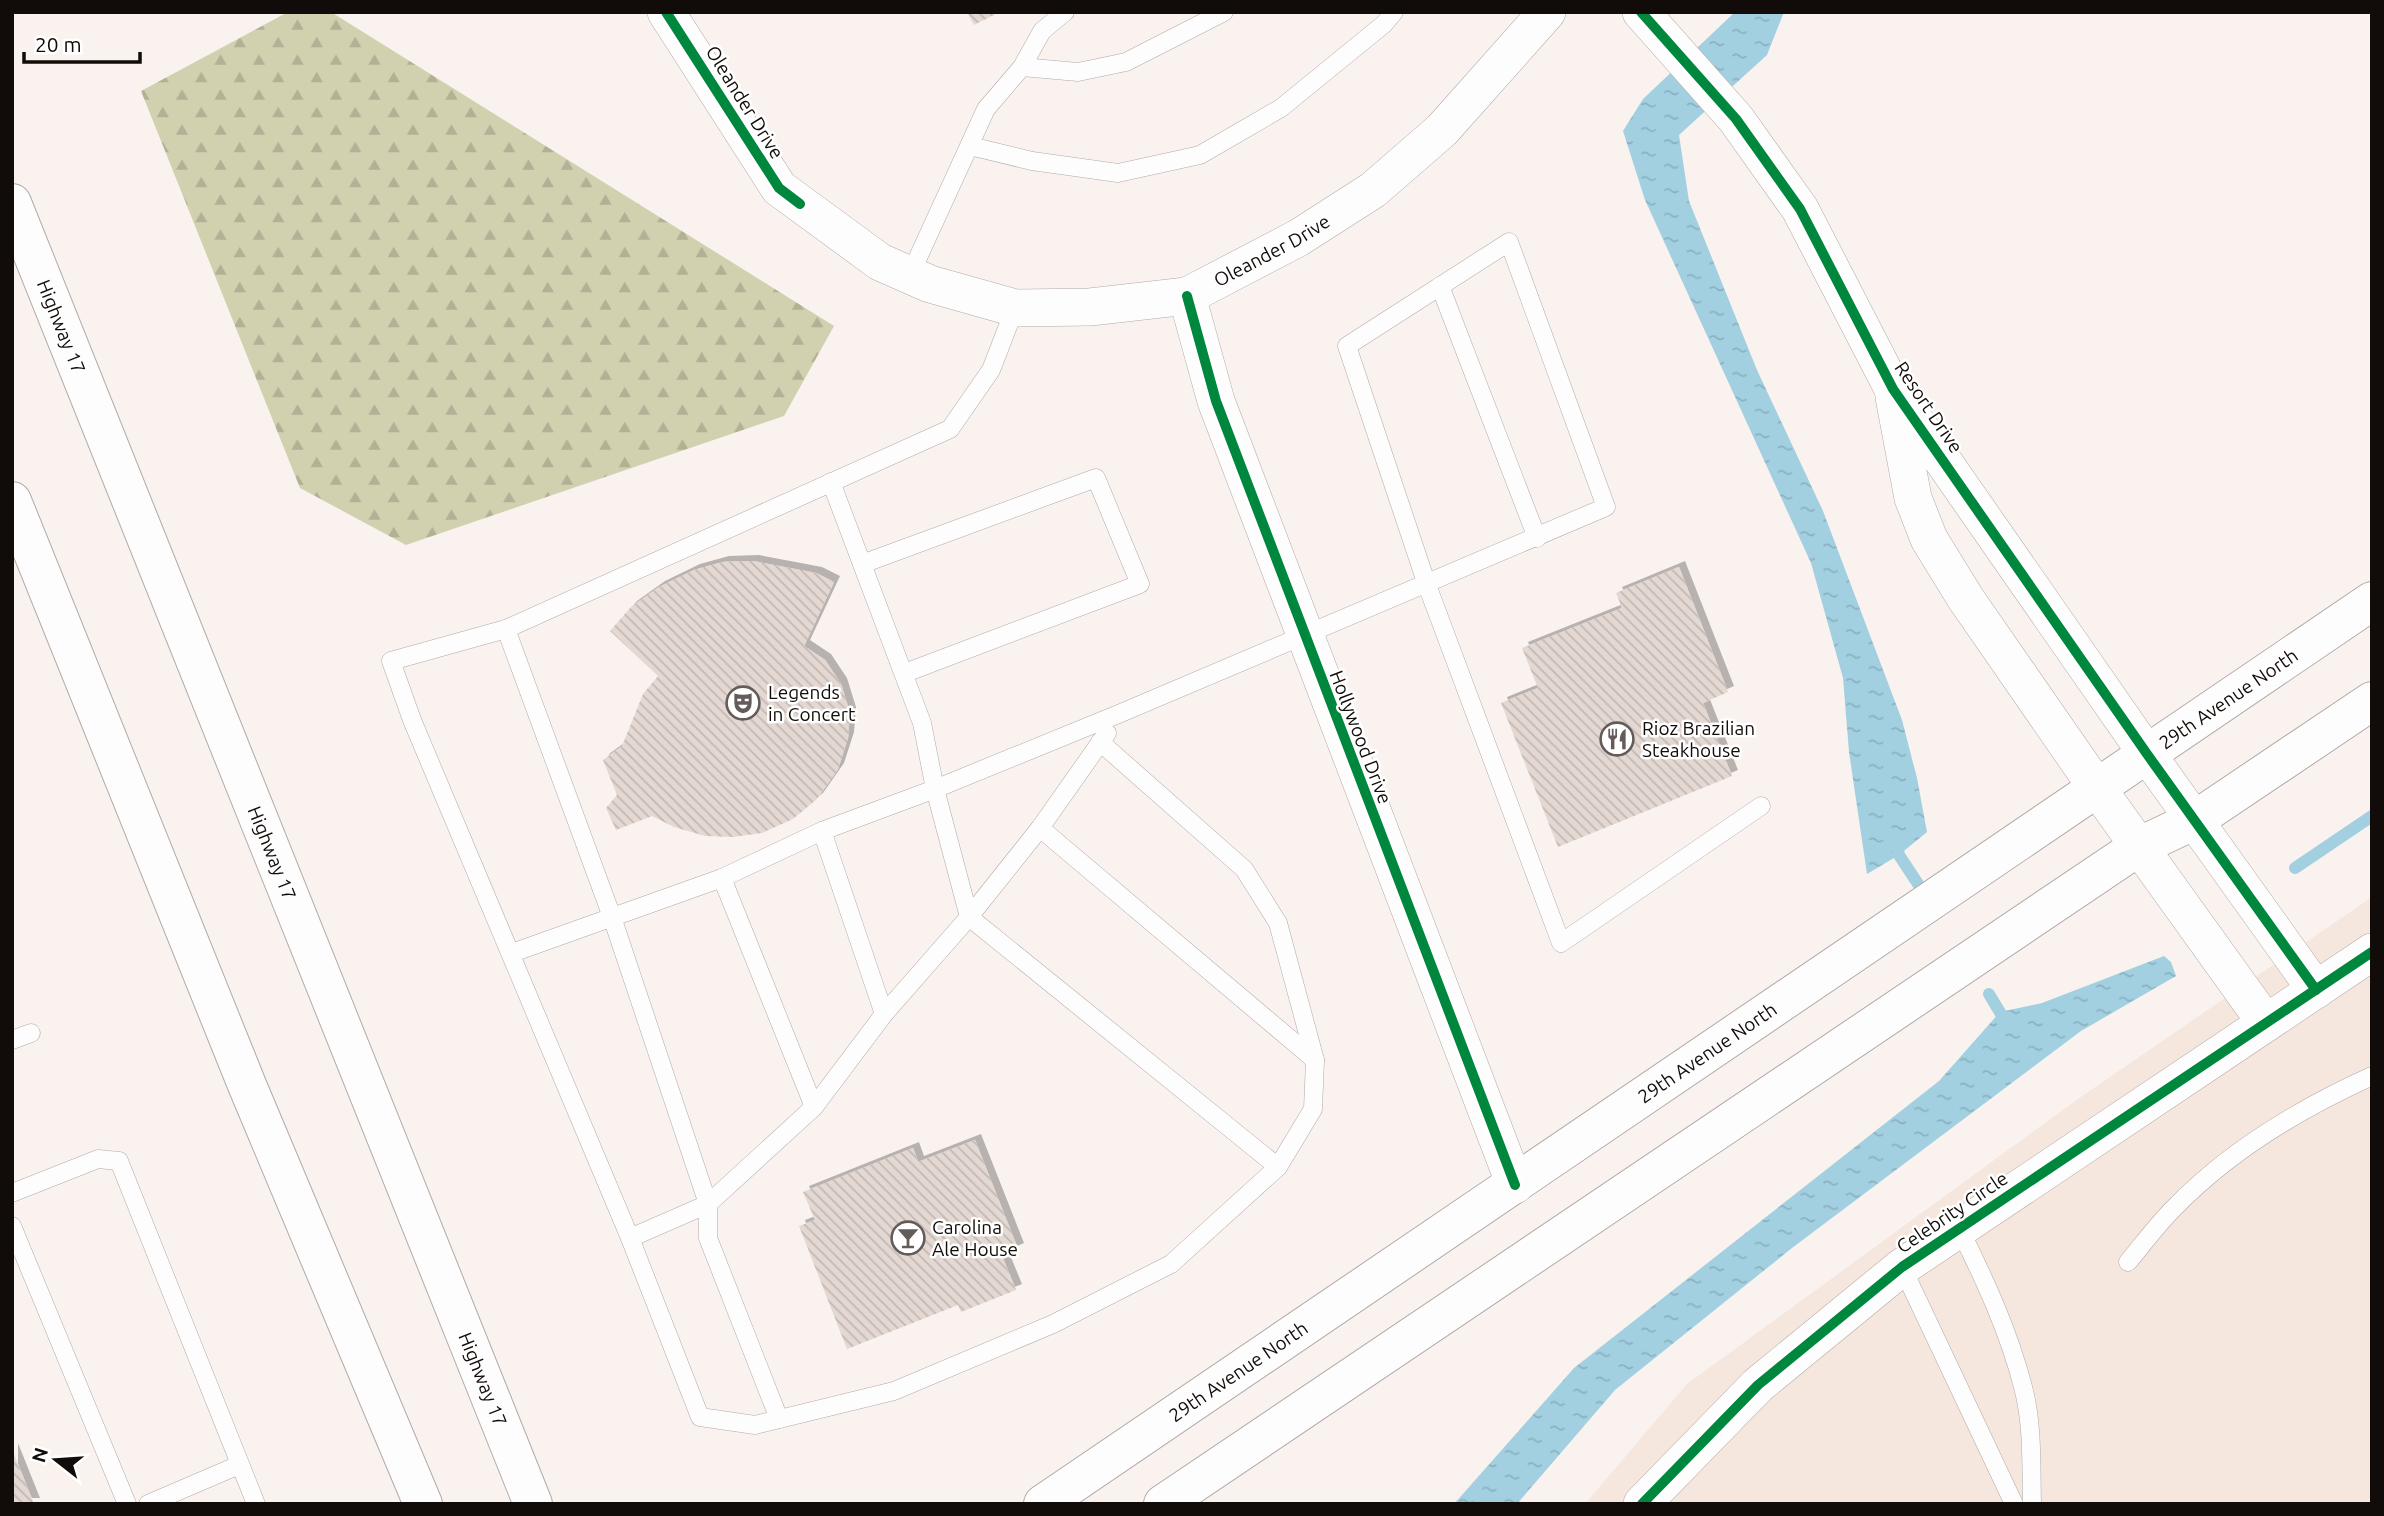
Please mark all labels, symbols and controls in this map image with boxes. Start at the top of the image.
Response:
scale bar [24,21,140,65]
text: 20 m [35,32,82,56]
street label: Oleander Drive [702,42,788,162]
street label: Oleander Drive [1210,210,1334,291]
street label: Highway 17 [33,276,90,377]
street label: Resort Drive [1890,357,1968,457]
street label: 29th Avenue North [2155,644,2302,753]
street label: Hollywood Drive [1325,667,1397,807]
place label: Legends in Concert [768,681,856,725]
theatre icon: Legends in Concert [724,684,762,722]
place label: Rioz Brazilian Steakhouse [1642,717,1755,761]
restaurant icon: Rioz Brazilian Steakhouse [1598,720,1636,758]
street label: Highway 17 [244,803,301,903]
street label: 29th Avenue North [1634,998,1781,1108]
street label: Celebrity Circle [1892,1167,2012,1257]
place label: Carolina Ale House [932,1216,1018,1260]
bar icon: Carolina Ale House [889,1219,927,1257]
street label: 29th Avenue North [1165,1317,1312,1426]
street label: Highway 17 [454,1329,512,1429]
north arrow [21,1425,91,1495]
text: N [27,1445,52,1465]

